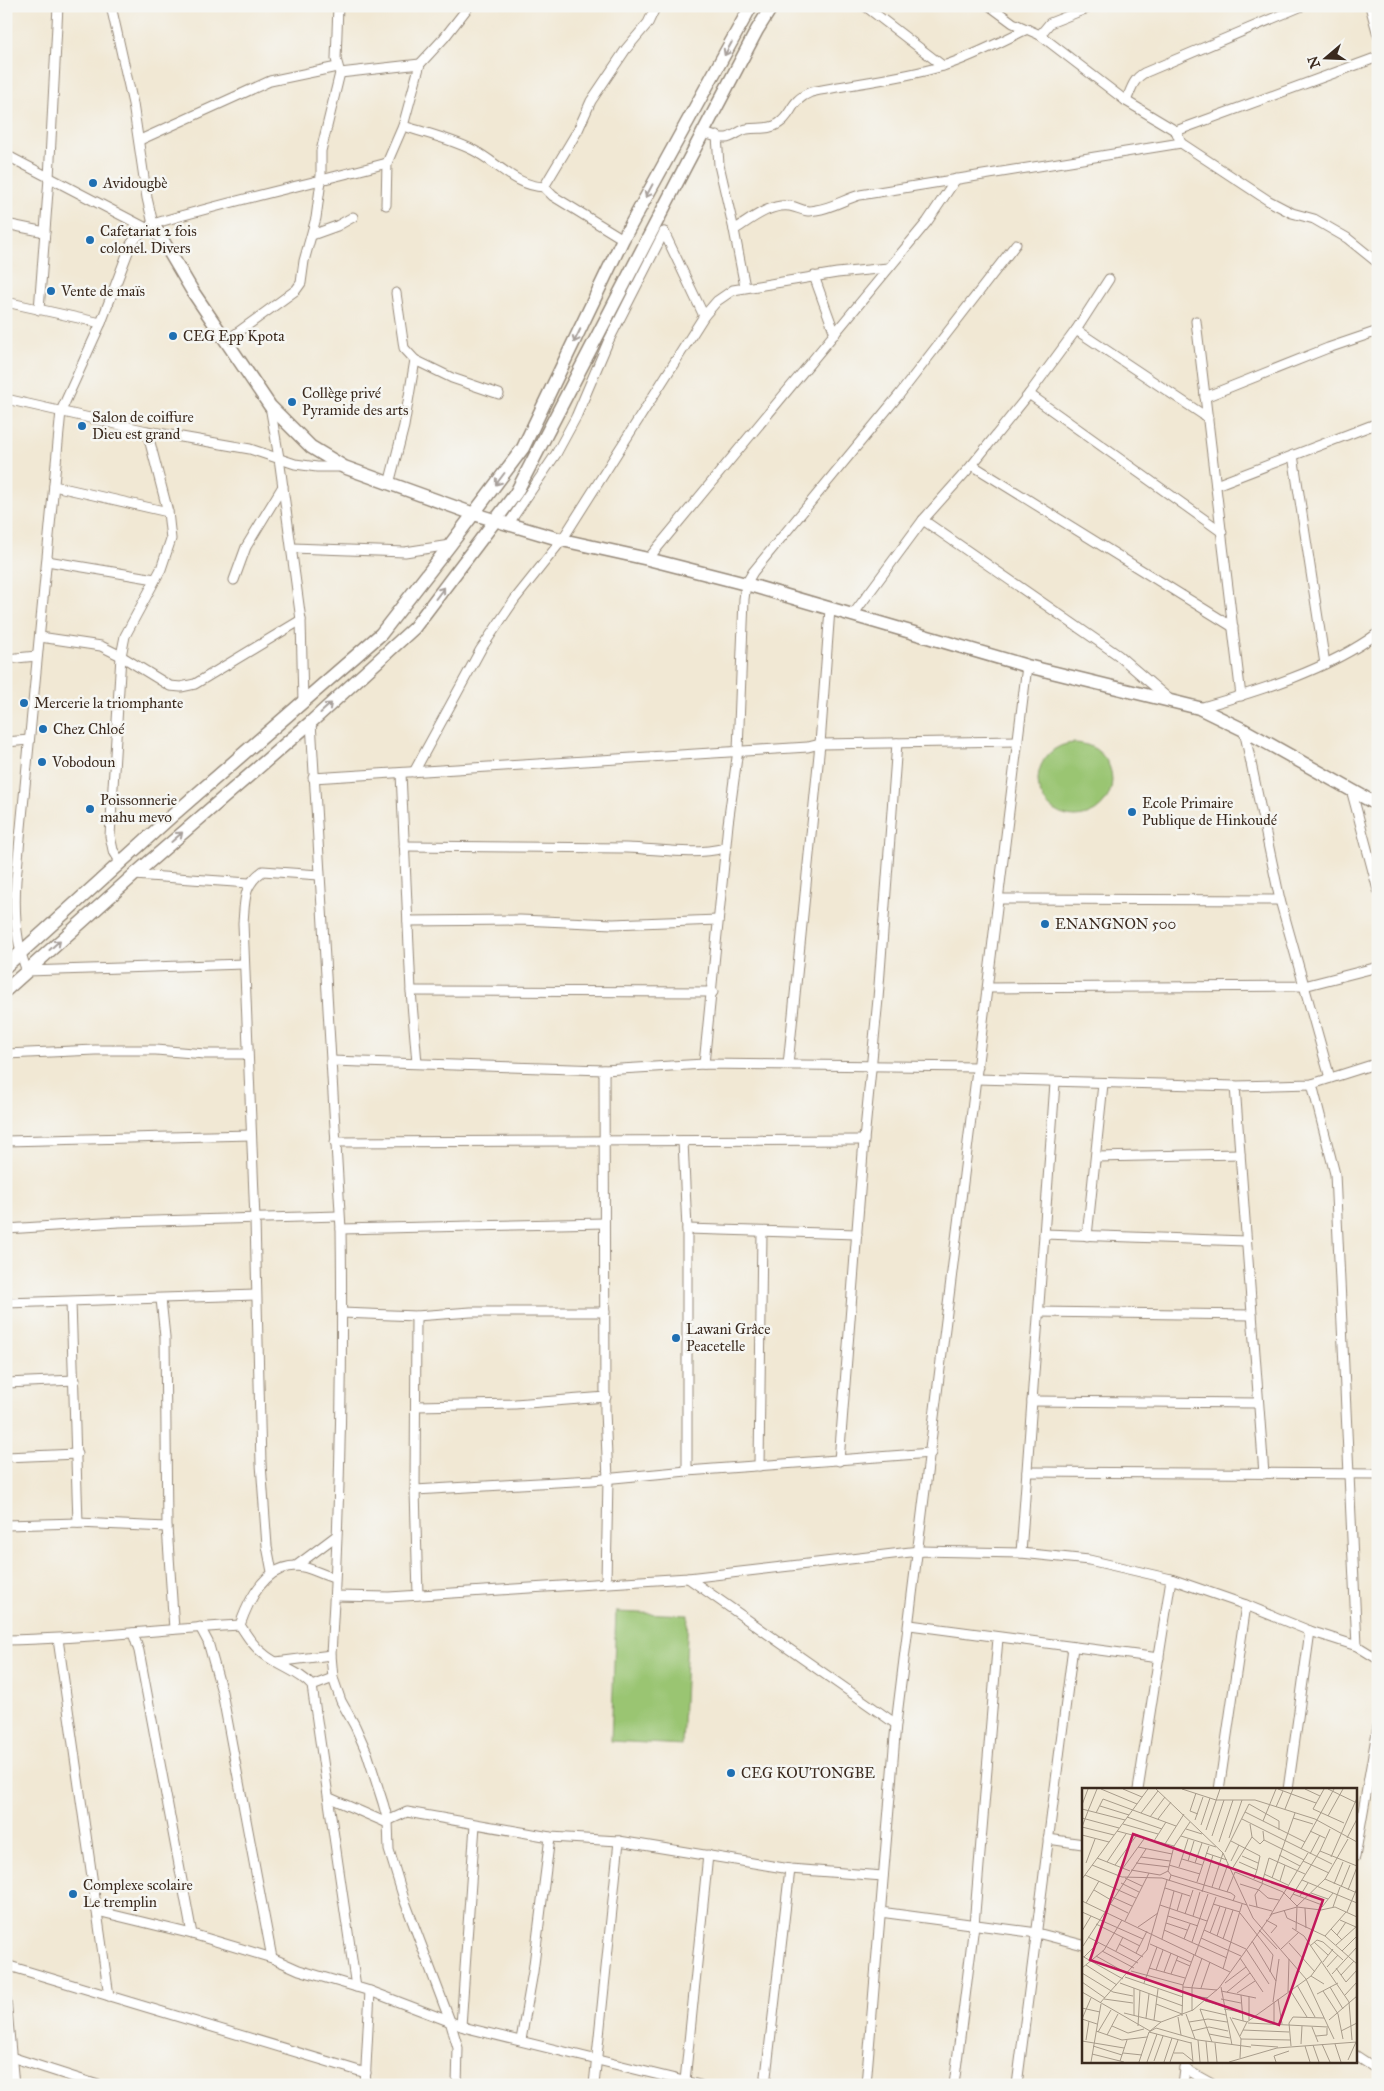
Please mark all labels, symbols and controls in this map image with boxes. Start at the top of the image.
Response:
north arrow [1302,32,1352,82]
one-way arrow [722,41,732,55]
text: N [1304,54,1324,70]
place label: Avidougbè [102,174,168,192]
marker: Avidougbè [87,177,99,189]
one-way arrow [644,183,653,198]
place label: Cafetariat 2 fois colonel. Divers [100,222,197,257]
marker: Cafetariat 2 fois colonel. Divers [84,234,96,246]
place label: Vente de maïs [60,282,145,300]
marker: Vente de maïs [45,285,57,297]
place label: CEG Epp Kpota [183,327,285,345]
one-way arrow [571,329,581,344]
marker: CEG Epp Kpota [167,330,179,342]
place label: Collège privé Pyramide des arts [302,384,408,419]
marker: Collège privé Pyramide des arts [286,396,298,408]
place label: Salon de coiffure Dieu est grand [92,408,194,443]
marker: Salon de coiffure Dieu est grand [76,420,88,432]
one-way arrow [495,472,505,486]
one-way arrow [435,587,446,600]
place label: Mercerie la triomphante [34,694,183,712]
marker: Mercerie la triomphante [18,697,30,709]
one-way arrow [320,702,333,714]
place label: Chez Chloé [53,720,125,738]
marker: Chez Chloé [37,723,49,735]
place label: Vobodoun [51,753,115,771]
marker: Vobodoun [36,756,48,768]
place label: Poissonnerie mahu mevo [100,791,177,826]
place label: Ecole Primaire Publique de Hinkoudé [1142,794,1278,830]
marker: Poissonnerie mahu mevo [84,803,96,815]
marker: Ecole Primaire Publique de Hinkoudé [1126,806,1138,818]
one-way arrow [170,832,183,843]
place label: ENANGNON 500 [1055,915,1176,933]
marker: ENANGNON 500 [1039,918,1051,930]
one-way arrow [49,939,62,951]
place label: Lawani Grâce Peacetelle [686,1320,770,1355]
marker: Lawani Grâce Peacetelle [670,1332,682,1344]
place label: CEG KOUTONGBE [741,1764,875,1782]
marker: CEG KOUTONGBE [725,1767,737,1779]
inset map [1082,1788,1356,2064]
place label: Complexe scolaire Le tremplin [83,1876,193,1911]
marker: Complexe scolaire Le tremplin [67,1888,79,1900]

